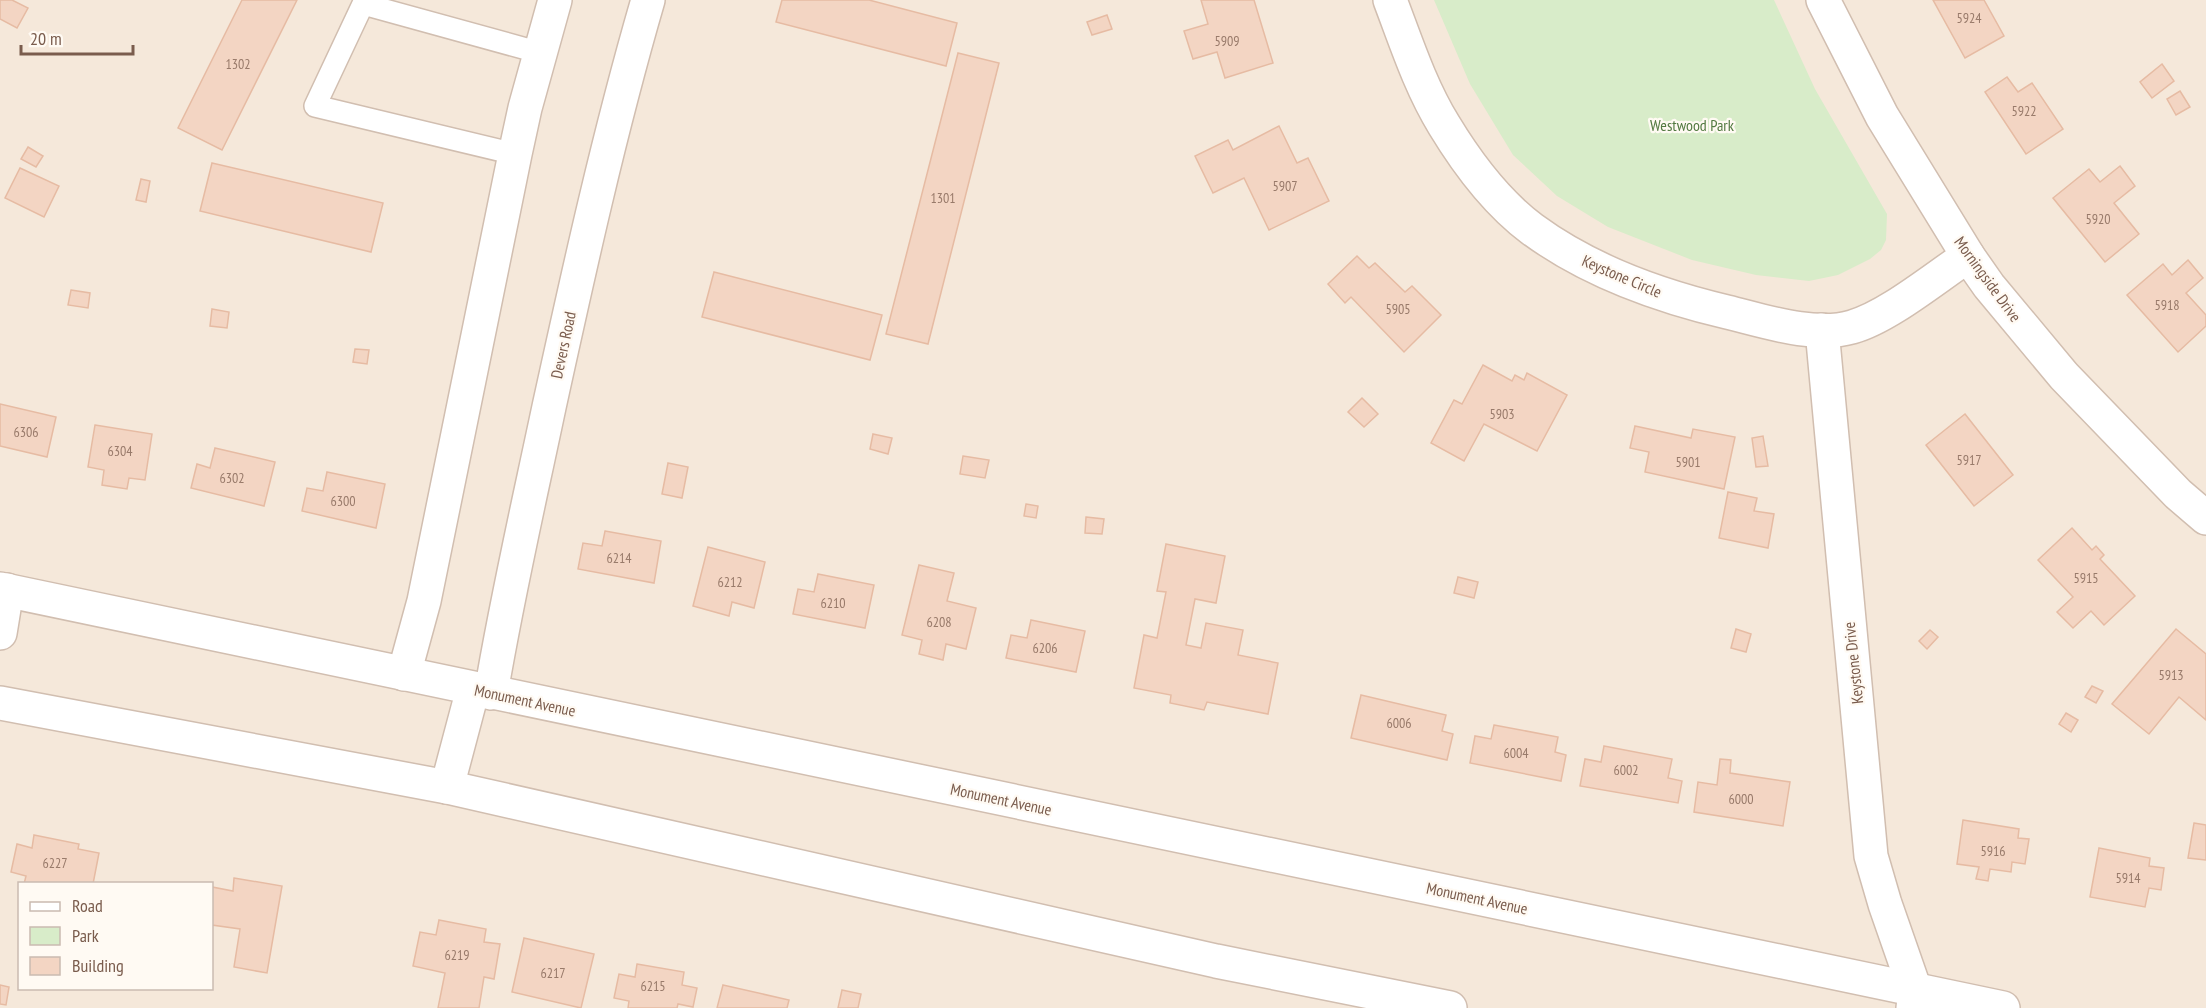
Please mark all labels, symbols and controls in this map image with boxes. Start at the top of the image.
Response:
house number: 5924 [1956,9,1982,27]
scale bar [21,18,134,56]
text: 20 m [30,27,62,50]
house number: 5909 [1214,32,1240,50]
house number: 1302 [225,55,251,73]
house number: 5922 [2011,102,2037,120]
park label: Westwood Park [1650,115,1735,135]
house number: 5907 [1272,177,1298,195]
house number: 1301 [930,189,956,207]
house number: 5920 [2085,210,2111,228]
street label: Morningside Drive [1950,232,2026,326]
street label: Keystone Circle [1579,250,1665,302]
house number: 5918 [2154,296,2180,314]
house number: 5905 [1385,300,1411,318]
street label: Devers Road [546,310,580,380]
house number: 5903 [1489,405,1515,423]
house number: 6306 [13,423,39,441]
house number: 6304 [107,442,133,460]
house number: 5917 [1956,451,1982,469]
house number: 5901 [1675,453,1701,471]
house number: 6302 [219,469,245,487]
house number: 6300 [330,492,356,510]
house number: 6214 [606,549,632,567]
house number: 5915 [2073,569,2099,587]
house number: 6212 [717,573,743,591]
house number: 6210 [820,594,846,612]
house number: 6208 [926,613,952,631]
street label: Keystone Drive [1839,621,1867,705]
house number: 6206 [1032,639,1058,657]
house number: 5913 [2158,666,2184,684]
street label: Monument Avenue [473,680,577,720]
house number: 6006 [1386,714,1412,732]
house number: 6004 [1503,744,1529,762]
house number: 6002 [1613,761,1639,779]
street label: Monument Avenue [949,779,1053,819]
house number: 6000 [1728,790,1754,808]
house number: 5916 [1980,842,2006,860]
house number: 6227 [42,854,68,872]
house number: 5914 [2115,869,2141,887]
street label: Monument Avenue [1425,878,1529,918]
legend [18,882,213,990]
text: Road [72,894,103,917]
text: Park [72,924,99,947]
house number: 6219 [444,946,470,964]
text: Building [72,954,124,977]
house number: 6217 [540,964,566,982]
house number: 6215 [640,977,666,995]

